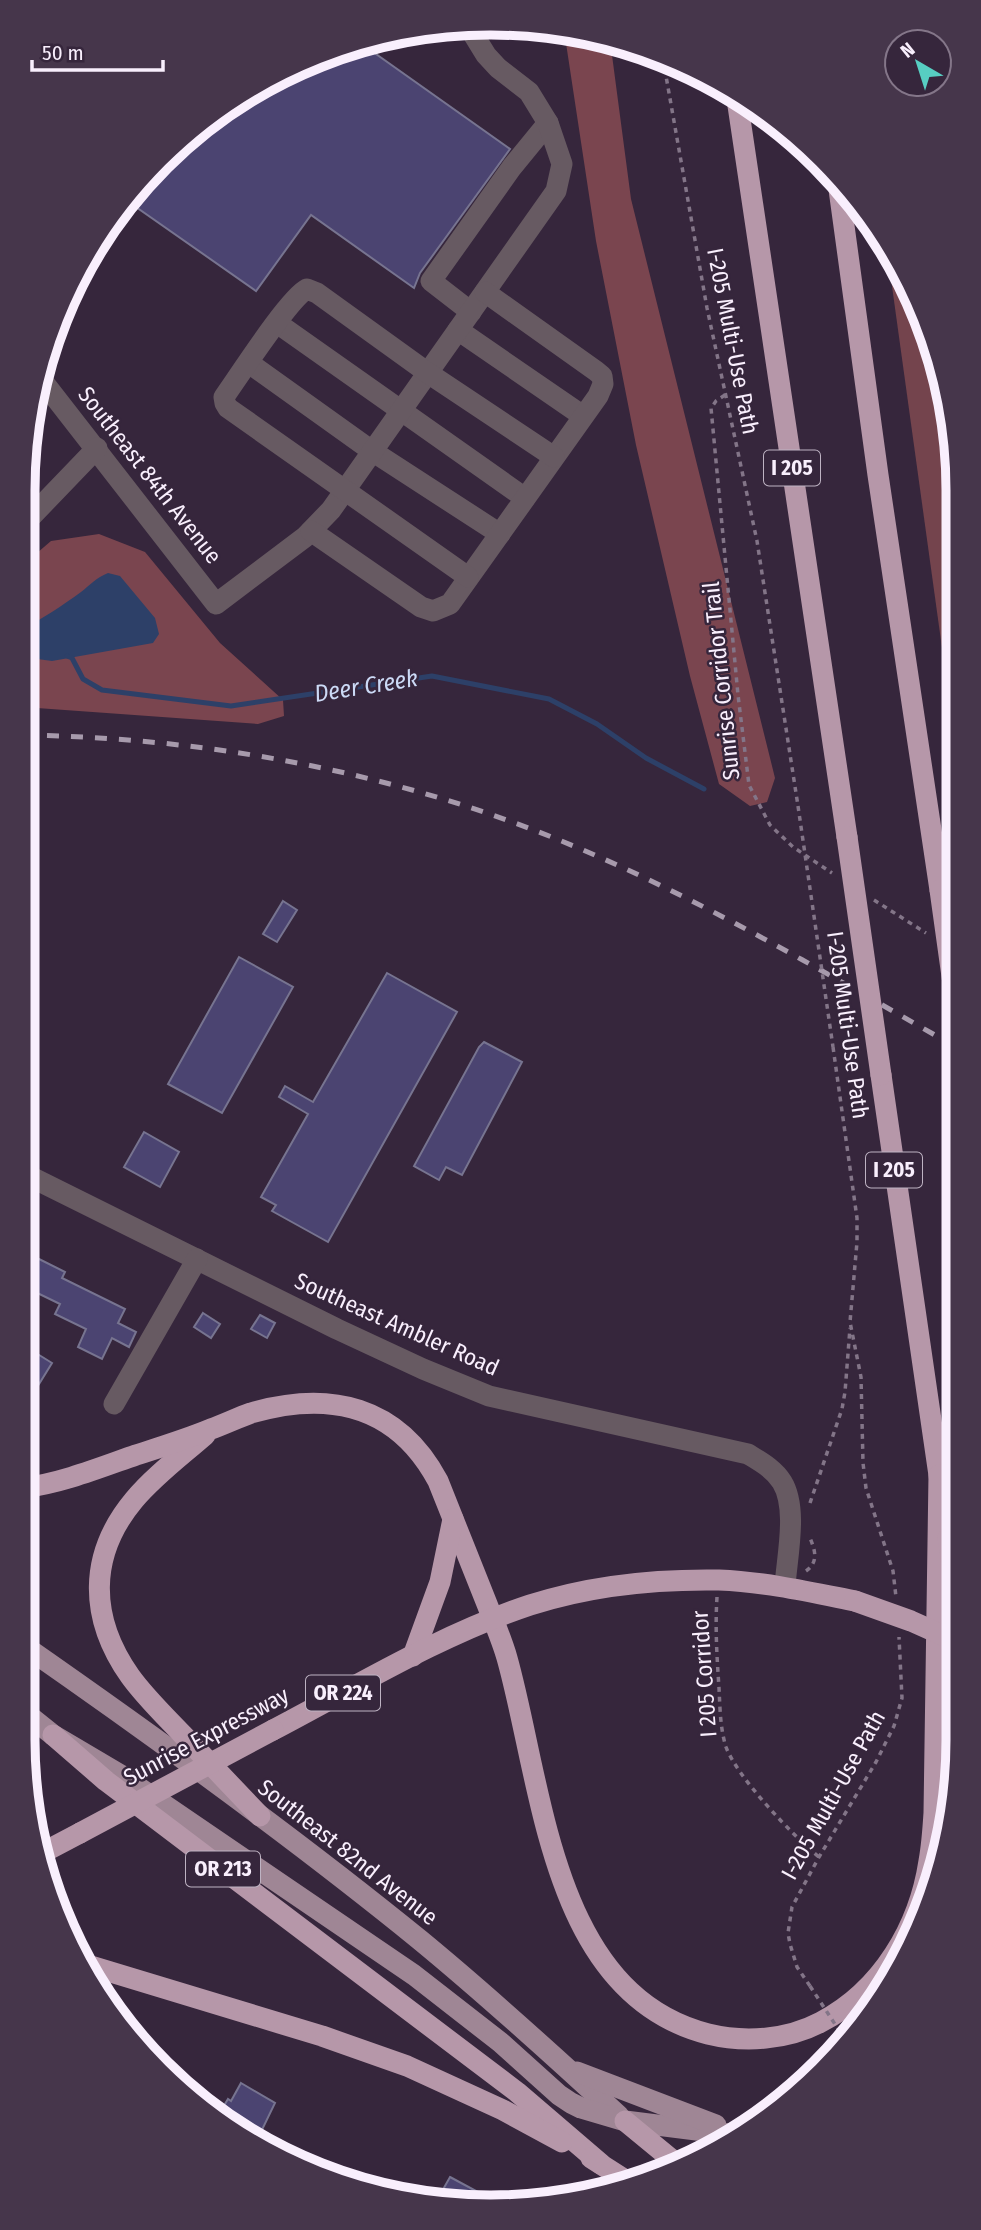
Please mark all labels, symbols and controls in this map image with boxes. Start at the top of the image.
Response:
scale bar [32,28,163,72]
north arrow [883,28,953,98]
text: N [896,38,919,63]
text: 50 m [42,40,84,66]
street label: I-205 Multi-Use Path [701,245,765,437]
street label: Southeast 84th Avenue [72,381,228,569]
road number: I 205 [764,450,820,486]
street label: Sunrise Corridor Trail [697,580,745,782]
water label: Deer Creek [312,664,420,708]
street label: I-205 Multi-Use Path [821,929,875,1121]
road number: I 205 [866,1152,922,1188]
street label: Southeast Ambler Road [291,1266,503,1382]
street label: I 205 Corridor [686,1610,722,1738]
road number: OR 224 [306,1676,380,1710]
street label: Sunrise Expressway [119,1680,294,1791]
street label: I-205 Multi-Use Path [775,1705,891,1885]
street label: Southeast 82nd Avenue [252,1773,444,1931]
road number: OR 213 [186,1852,260,1886]

